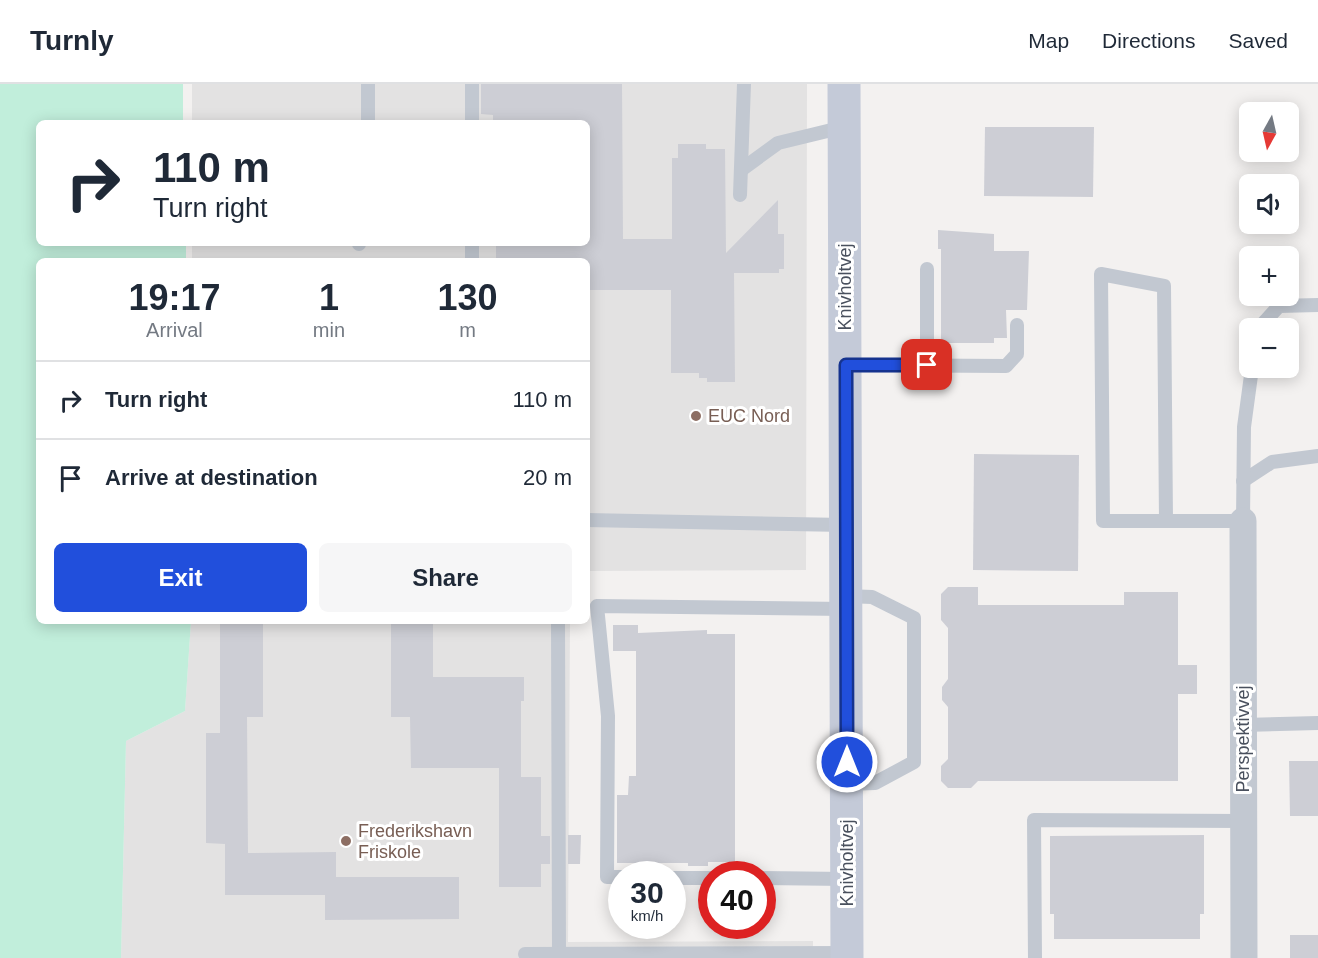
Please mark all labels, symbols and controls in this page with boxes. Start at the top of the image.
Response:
text: Turnly [30,25,113,56]
text: Map [1028,29,1069,52]
text: Directions [1102,29,1195,52]
text: Saved [1228,29,1288,52]
north arrow [1239,102,1299,162]
map controls [1239,102,1299,378]
icon: right [54,144,132,222]
text: 110 m [153,144,270,191]
button: sound [1239,174,1299,234]
text: Turn right [153,193,268,223]
street label: Knivholtvej [835,243,855,331]
button: + [1239,246,1299,306]
text: 19:17 [128,277,220,318]
text: 1 [319,277,339,318]
text: 130 [437,277,498,318]
button: − [1239,318,1299,378]
text: Arrival [146,319,203,341]
text: min [313,319,345,341]
text: m [459,319,476,341]
pin [901,339,952,390]
icon: arrive [910,348,943,381]
icon: right [54,384,87,417]
text: Turn right [105,387,207,412]
text: 110 m [512,387,572,412]
place label: EUC Nord [708,406,790,426]
marker: EUC Nord [689,409,703,423]
icon: arrive [54,462,87,495]
text: Arrive at destination [105,465,318,490]
text: 20 m [523,465,572,490]
button: Exit [54,543,307,612]
button: Share [319,543,572,612]
street label: Perspektivvej [1233,685,1253,793]
position arrow [815,730,879,794]
street label: Knivholtvej [837,819,857,907]
place label: Frederikshavn Friskole [358,821,472,862]
marker: Frederikshavn Friskole [339,834,353,848]
speed limit sign: 40 [698,861,776,939]
text: 30 [630,876,664,909]
text: km/h [631,907,663,924]

